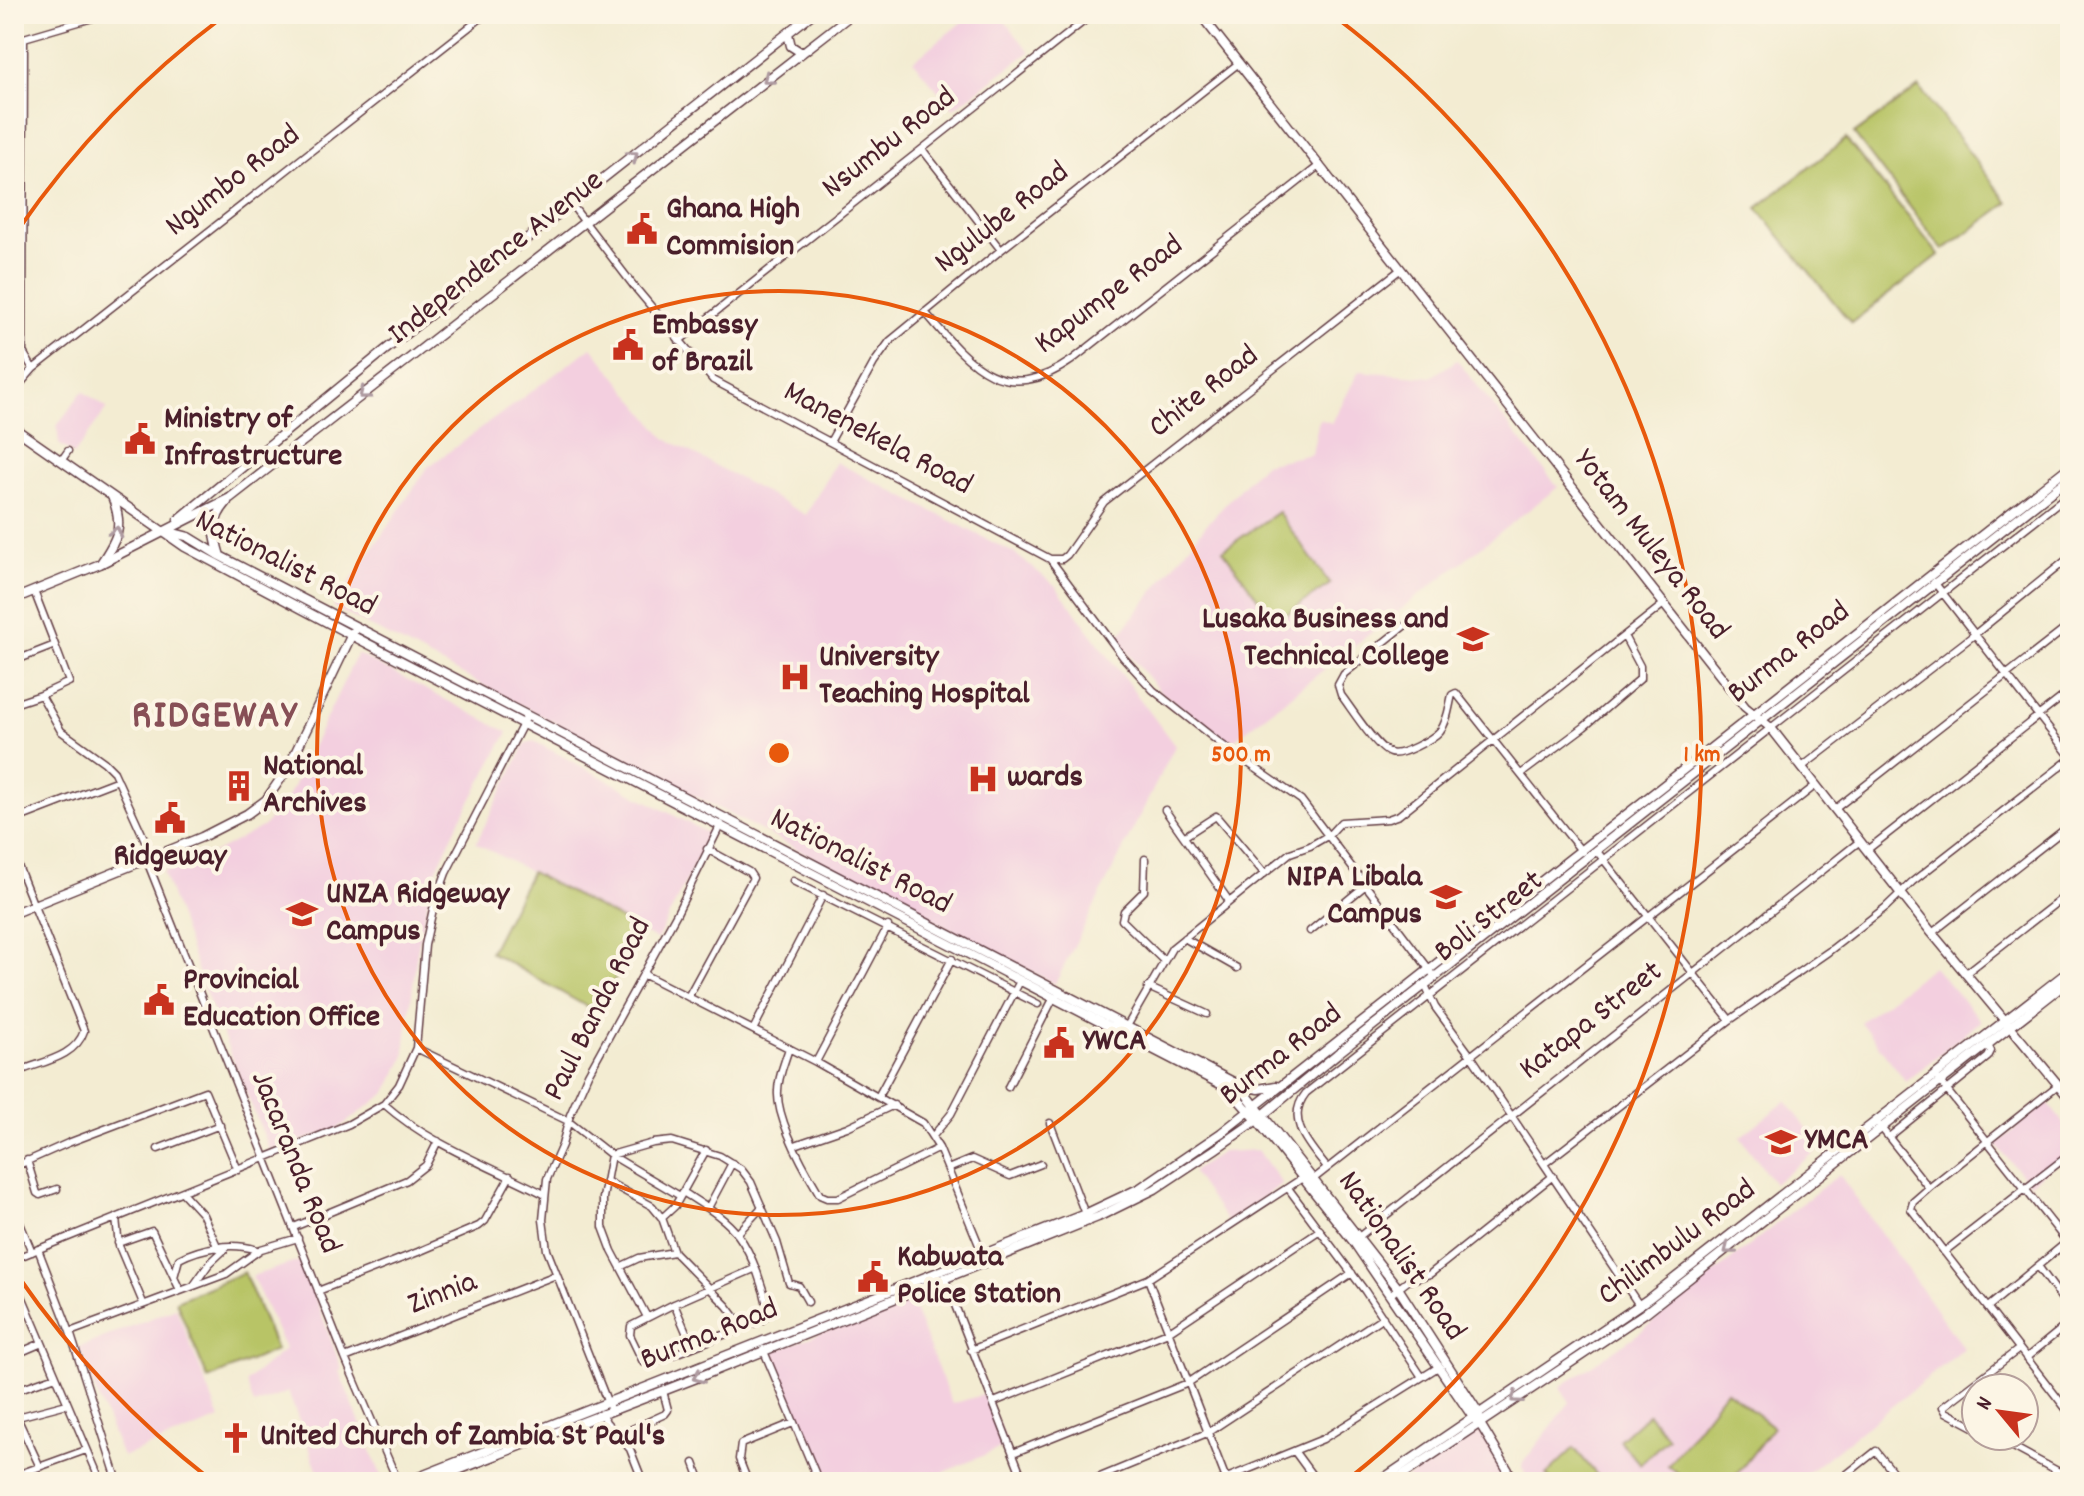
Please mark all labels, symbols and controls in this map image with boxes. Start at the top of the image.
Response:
one-way arrow [762,70,777,84]
street label: Nsumbu Road [813,77,967,211]
street label: Ngumbo Road [156,114,312,250]
one-way arrow [624,151,639,165]
street label: Ngulube Road [926,152,1080,286]
street label: Independence Avenue [379,160,615,358]
place label: Ghana High Commision [666,188,800,271]
public building icon: Ghana High Commision [625,212,659,246]
street label: Kapumpe Road [1026,225,1194,367]
place label: Embassy of Brazil [652,304,758,387]
public building icon: Embassy of Brazil [611,328,645,362]
street label: Chite Road [1140,335,1270,451]
street label: Manenekela Road [774,371,980,509]
one-way arrow [359,384,373,399]
place label: Ministry of Infrastructure [164,398,342,481]
public building icon: Ministry of Infrastructure [123,422,157,456]
street label: Yotam Muleya Road [1561,441,1739,651]
street label: Nationalist Road [186,499,384,631]
one-way arrow [107,526,124,539]
street label: Burma Road [1719,591,1861,717]
place label: Lusaka Business and Technical College [1202,598,1449,681]
school or university icon: Lusaka Business and Technical College [1456,622,1490,656]
place label: University Teaching Hospital [819,636,1030,719]
hospital icon: University Teaching Hospital [778,660,812,694]
district label: RIDGEWAY [132,690,299,747]
centre of rings [765,739,793,767]
text: 500 m [1211,739,1271,773]
text: 1 km [1683,739,1721,773]
place label: National Archives [263,745,367,828]
place label: wards [1007,756,1083,802]
hospital icon: wards [966,762,1000,796]
building icon: National Archives [222,769,256,803]
street label: Nationalist Road [761,797,959,929]
public building icon: Ridgeway [153,801,187,835]
place label: Ridgeway [113,835,228,881]
place label: NIPA Libala Campus [1287,856,1423,939]
street label: Boli Street [1425,860,1555,976]
place label: UNZA Ridgeway Campus [326,873,510,956]
school or university icon: NIPA Libala Campus [1429,880,1463,914]
school or university icon: UNZA Ridgeway Campus [285,897,319,931]
street label: Paul Banda Road [533,910,665,1110]
street label: Katapa Street [1510,951,1674,1093]
place label: Provincial Education Office [183,959,380,1042]
public building icon: Provincial Education Office [142,983,176,1017]
street label: Burma Road [1211,993,1353,1119]
place label: YWCA [1082,1020,1146,1066]
public building icon: YWCA [1042,1026,1076,1060]
street label: Jacaranda Road [236,1065,352,1261]
place label: YMCA [1804,1119,1869,1165]
school or university icon: YMCA [1764,1125,1798,1159]
street label: Nationalist Road [1324,1163,1476,1351]
street label: Chilimbulu Road [1589,1169,1767,1319]
place label: Kabwata Police Station [897,1236,1061,1319]
one-way arrow [1724,1239,1738,1254]
public building icon: Kabwata Police Station [856,1260,890,1294]
street label: Zinnia [402,1261,485,1329]
street label: Burma Road [634,1288,786,1384]
one-way arrow [692,1367,706,1384]
north arrow [1960,1372,2040,1452]
one-way arrow [1511,1388,1525,1403]
text: N [1969,1392,2002,1416]
place label: United Church of Zambia St Paul's [260,1415,665,1461]
church icon: United Church of Zambia St Paul's [219,1421,253,1455]

